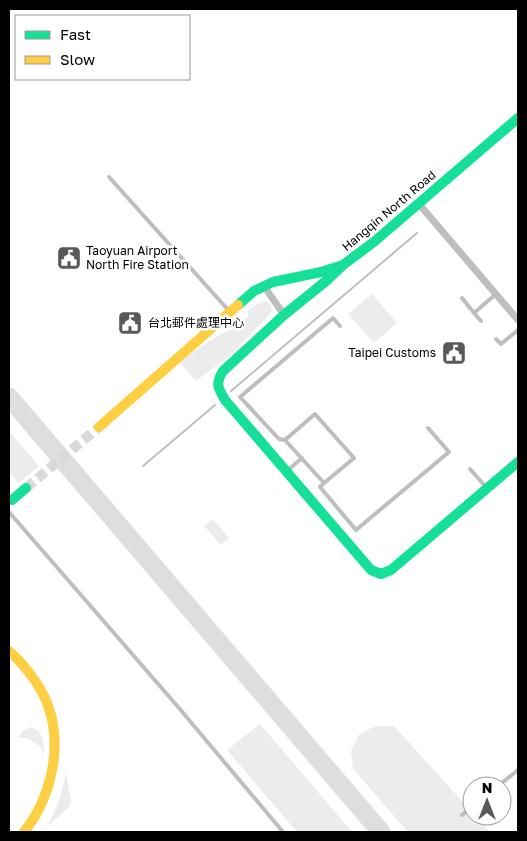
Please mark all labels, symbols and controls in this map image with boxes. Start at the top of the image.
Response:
legend [15,15,190,80]
text: Fast [60,25,91,43]
text: Slow [60,50,95,68]
street label: Hangqin North Road [339,167,438,254]
place label: Taoyuan Airport North Fire Station [86,243,189,272]
public building icon: Taoyuan Airport North Fire Station [56,245,82,271]
public building icon: 台北郵件處理中心 [117,310,143,336]
place label: 台北郵件處理中心 [148,315,244,330]
public building icon: Taipei Customs [441,340,467,366]
place label: Taipei Customs [348,345,436,360]
north arrow [462,776,512,826]
text: N [482,779,492,796]

